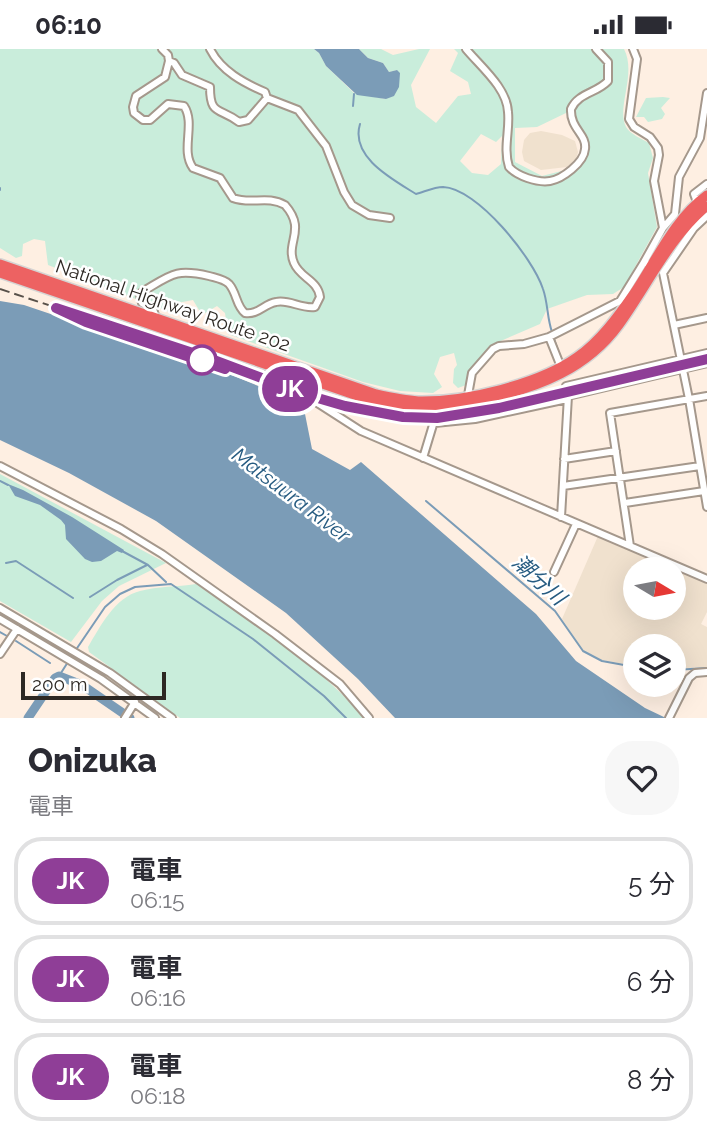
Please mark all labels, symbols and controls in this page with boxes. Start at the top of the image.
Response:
text: 06:10 [35,10,102,40]
street label: National Highway Route 202 [53,254,293,356]
unlabelled marker [187,345,217,375]
line badge: JK [258,366,322,412]
text: JK [276,374,304,403]
water label: Matsuura River [227,442,356,548]
water label: 潮分川 [508,549,573,611]
north arrow [623,557,686,619]
map controls [623,557,686,697]
button: layers [623,634,686,697]
scale bar [21,669,166,701]
text: 200 m [32,673,87,695]
text: Onizuka [28,741,157,780]
button: heart [605,741,679,815]
text: 電車 [28,792,74,819]
text: 電車 [130,855,182,885]
text: JK [57,866,84,895]
text: 5 分 [628,869,675,899]
text: 06:15 [130,886,185,913]
text: 電車 [130,953,182,983]
text: JK [57,964,84,993]
text: 6 分 [627,967,675,997]
text: 06:16 [130,984,186,1011]
text: 電車 [130,1051,182,1081]
text: JK [57,1062,84,1091]
text: 8 分 [627,1065,675,1095]
text: 06:18 [130,1082,186,1109]

